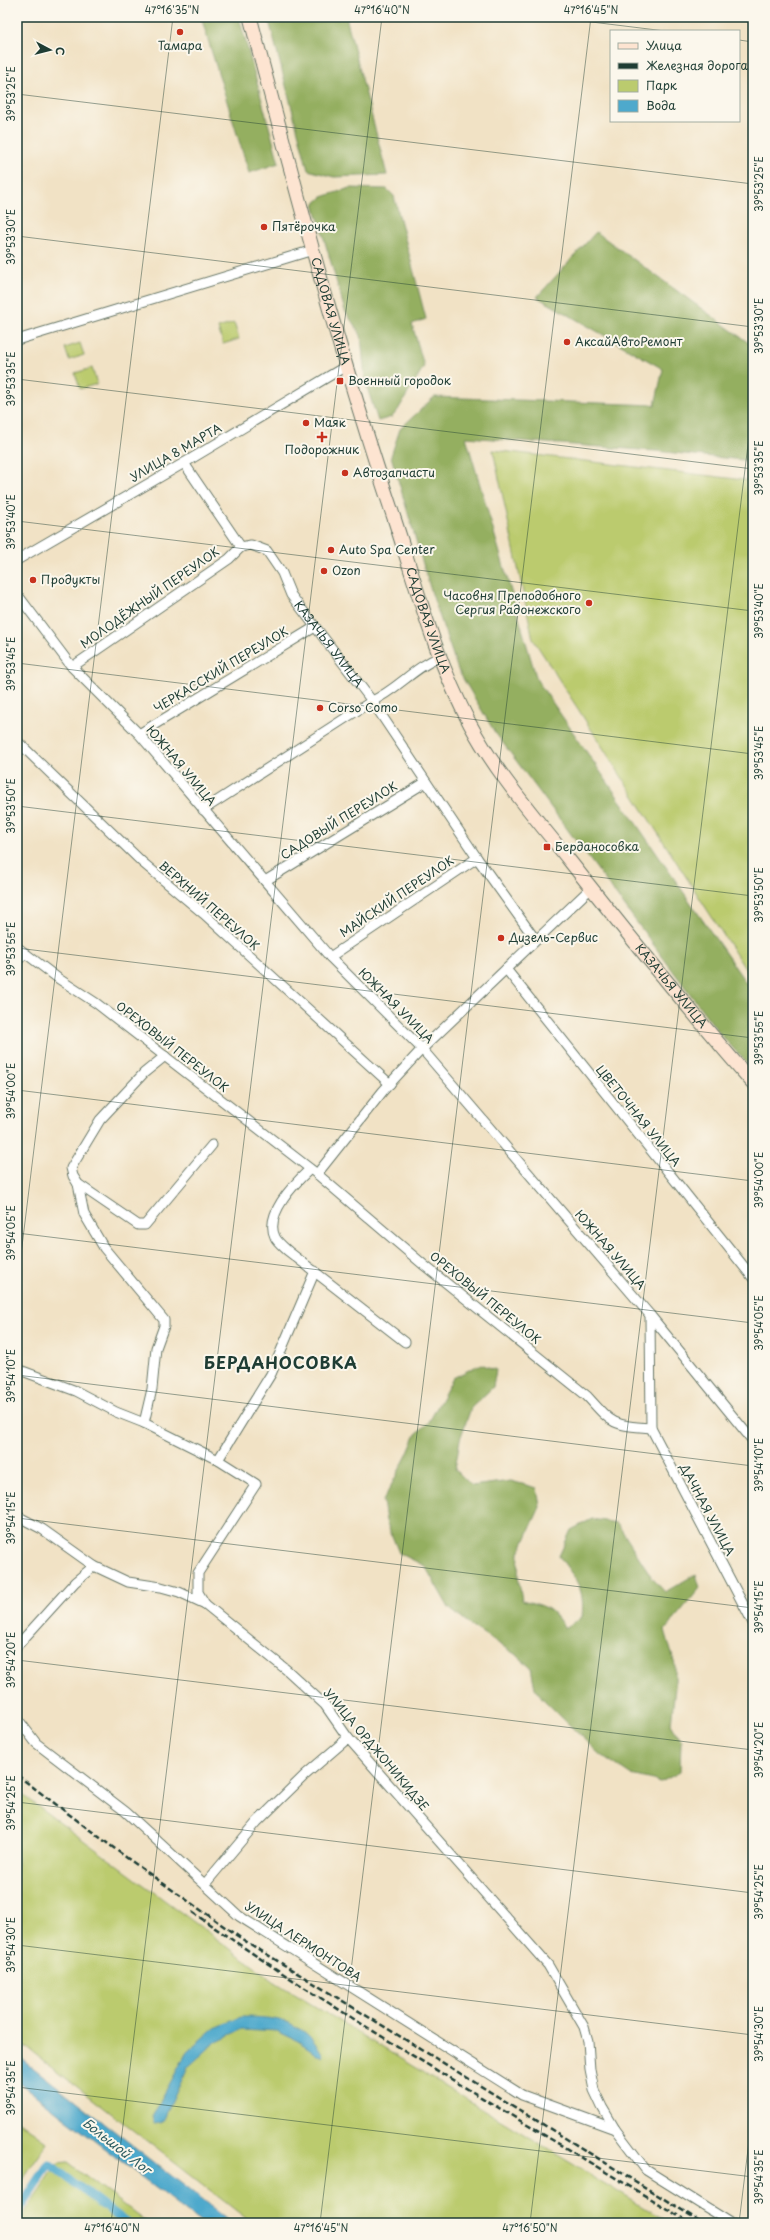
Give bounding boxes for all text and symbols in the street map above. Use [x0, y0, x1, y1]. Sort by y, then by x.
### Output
text: 47°16'35"N [145, 2, 200, 17]
text: 47°16'40"N [354, 2, 410, 17]
text: 47°16'45"N [564, 2, 618, 17]
marker: Тамара [175, 27, 185, 37]
north arrow [30, 30, 70, 70]
legend [610, 30, 740, 122]
place label: Тамара [158, 36, 203, 54]
text: Улица [646, 36, 682, 54]
text: С [51, 46, 69, 56]
text: Железная дорога [646, 56, 749, 74]
text: 39°53'25"E [3, 66, 18, 122]
text: Парк [646, 76, 678, 94]
text: Вода [646, 96, 676, 114]
text: 39°53'25"E [751, 156, 766, 212]
text: 39°53'30"E [3, 209, 18, 265]
place label: Пятёрочка [272, 217, 336, 235]
marker: Пятёрочка [259, 222, 269, 232]
street label: САДОВАЯ УЛИЦА [307, 255, 355, 367]
text: 39°53'30"E [751, 298, 766, 354]
place label: АксайАвтоРемонт [575, 332, 683, 350]
marker: АксайАвтоРемонт [562, 337, 572, 347]
text: 39°53'35"E [3, 352, 18, 406]
place label: Военный городок [348, 371, 452, 389]
marker: Военный городок [335, 376, 345, 386]
place label: Маяк [314, 413, 346, 431]
marker: Маяк [301, 418, 311, 428]
street label: УЛИЦА 8 МАРТА [126, 419, 225, 486]
marker: Подорожник [317, 432, 327, 442]
place label: Подорожник [285, 440, 360, 458]
text: 39°53'35"E [751, 441, 766, 495]
place label: Автозапчасти [353, 463, 435, 481]
marker: Автозапчасти [340, 468, 350, 478]
text: 39°53'40"E [3, 494, 18, 550]
place label: Auto Spa Center [339, 540, 435, 558]
street label: МОЛОДЁЖНЫЙ ПЕРЕУЛОК [76, 542, 223, 652]
marker: Auto Spa Center [326, 545, 336, 555]
place label: Ozon [332, 561, 361, 579]
street label: САДОВАЯ УЛИЦА [402, 565, 455, 676]
marker: Ozon [319, 566, 329, 576]
place label: Продукты [41, 570, 100, 588]
marker: Продукты [28, 575, 38, 585]
text: 39°53'40"E [751, 583, 766, 639]
place label: Часовня Преподобного Сергия Радонежского [443, 586, 581, 618]
street label: КАЗАЧЬЯ УЛИЦА [290, 596, 368, 691]
marker: Часовня Преподобного Сергия Радонежского [584, 598, 594, 608]
street label: ЧЕРКАССКИЙ ПЕРЕУЛОК [150, 622, 292, 717]
text: 39°53'45"E [3, 637, 18, 691]
place label: Corso Como [328, 698, 398, 716]
marker: Corso Como [315, 703, 325, 713]
street label: ЮЖНАЯ УЛИЦА [143, 721, 221, 809]
text: 39°53'45"E [751, 726, 766, 780]
street label: САДОВЫЙ ПЕРЕУЛОК [276, 777, 401, 864]
text: 39°53'50"E [3, 778, 18, 834]
place label: Берданосовка [555, 837, 639, 855]
marker: Берданосовка [542, 842, 552, 852]
street label: МАЙСКИЙ ПЕРЕУЛОК [336, 851, 457, 941]
street label: ВЕРХНИЙ ПЕРЕУЛОК [155, 856, 264, 954]
text: 39°53'50"E [751, 867, 766, 923]
text: 39°53'55"E [3, 922, 18, 976]
place label: Дизель-Сервис [508, 928, 598, 946]
marker: Дизель-Сервис [496, 933, 506, 943]
street label: КАЗАЧЬЯ УЛИЦА [631, 940, 712, 1032]
street label: ЮЖНАЯ УЛИЦА [355, 964, 438, 1047]
street label: ОРЕХОВЫЙ ПЕРЕУЛОК [112, 996, 233, 1096]
text: 39°53'55"E [751, 1011, 766, 1065]
street label: ЦВЕТОЧНАЯ УЛИЦА [592, 1061, 685, 1170]
text: 39°54'00"E [3, 1063, 18, 1119]
text: 39°54'00"E [751, 1152, 766, 1208]
text: 39°54'05"E [3, 1205, 18, 1261]
street label: ЮЖНАЯ УЛИЦА [571, 1206, 650, 1293]
street label: ОРЕХОВЫЙ ПЕРЕУЛОК [426, 1247, 545, 1348]
text: 39°54'05"E [751, 1295, 766, 1351]
text: 39°54'10"E [3, 1349, 18, 1403]
district label: БЕРДАНОСОВКА [204, 1350, 358, 1374]
text: 39°54'10"E [751, 1438, 766, 1492]
street label: ДАЧНАЯ УЛИЦА [676, 1459, 740, 1559]
text: 39°54'15"E [3, 1491, 18, 1545]
text: 39°54'15"E [751, 1580, 766, 1634]
text: 39°54'20"E [3, 1632, 18, 1688]
street label: УЛИЦА ОРДЖОНИКИДЗЕ [320, 1684, 434, 1815]
text: 39°54'20"E [751, 1722, 766, 1778]
text: 39°54'25"E [3, 1775, 18, 1831]
text: 39°54'25"E [751, 1864, 766, 1920]
street label: УЛИЦА ЛЕРМОНТОВА [242, 1897, 365, 1986]
text: 39°54'30"E [3, 1917, 18, 1973]
text: 39°54'30"E [751, 2006, 766, 2062]
text: 39°54'35"E [3, 2060, 18, 2116]
water label: Большой Лог [79, 2113, 157, 2180]
text: 39°54'35"E [751, 2149, 766, 2205]
text: 47°16'40"N [84, 2220, 140, 2235]
text: 47°16'45"N [294, 2220, 348, 2235]
text: 47°16'50"N [502, 2220, 558, 2235]

